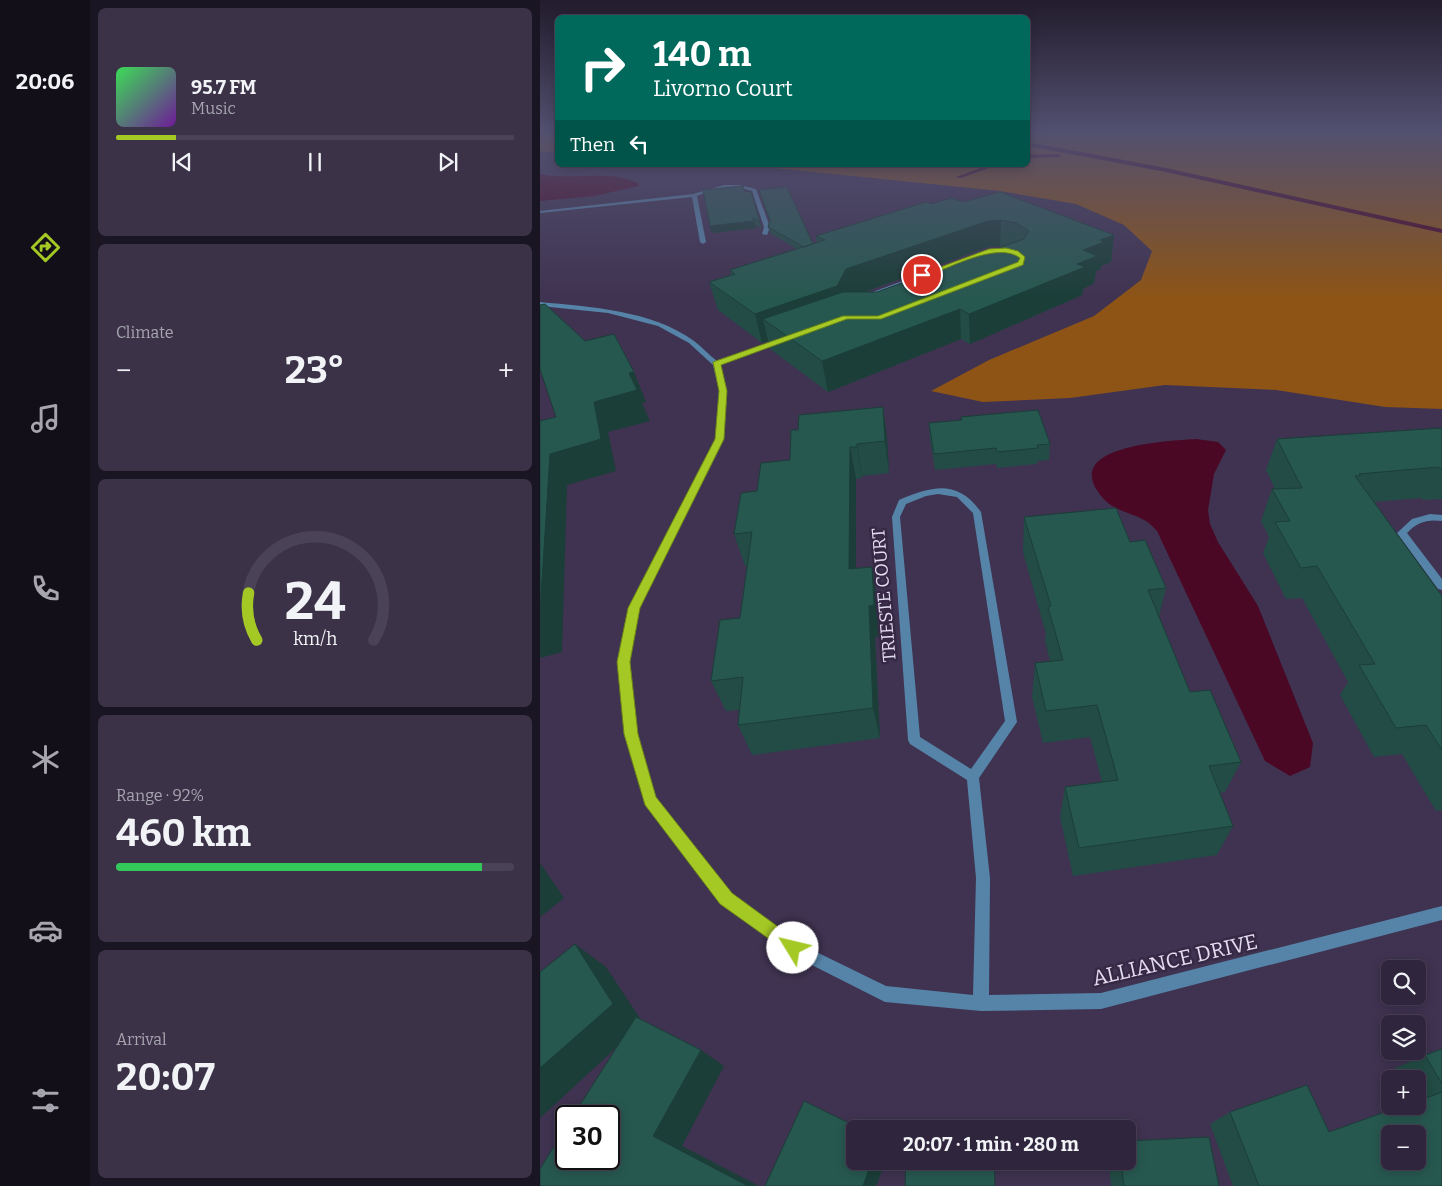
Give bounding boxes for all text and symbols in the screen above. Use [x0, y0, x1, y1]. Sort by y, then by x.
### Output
text: 140 m [653, 33, 751, 75]
icon: right [570, 35, 635, 100]
text: 20:06 [16, 68, 74, 95]
text: Livorno Court [653, 75, 793, 102]
text: 95.7 FM [191, 76, 256, 99]
text: Music [191, 99, 236, 118]
icon: left [625, 130, 653, 158]
text: Then [570, 133, 615, 156]
icon: previous [168, 148, 196, 176]
icon: pause [301, 148, 329, 176]
icon: next [434, 148, 462, 176]
icon: directions [28, 230, 63, 265]
pin [901, 254, 943, 296]
icon: arrive [908, 261, 936, 289]
text: Climate [116, 323, 174, 342]
text: 23° [285, 347, 345, 393]
text: − [116, 354, 131, 387]
text: + [498, 354, 514, 387]
icon: music [28, 401, 63, 436]
street label: TRIESTE COURT [867, 527, 901, 663]
text: 24 [285, 570, 346, 633]
icon: phone [28, 571, 63, 606]
text: km/h [293, 628, 337, 650]
icon: climate [28, 742, 63, 777]
text: Range · 92% [116, 786, 204, 805]
text: 460 km [116, 810, 251, 856]
icon: car [28, 913, 63, 948]
position arrow [766, 921, 818, 973]
street label: ALLIANCE DRIVE [1090, 928, 1260, 992]
map controls [1381, 960, 1426, 1170]
button: search [1381, 960, 1426, 1005]
button: layers [1381, 1015, 1426, 1060]
text: Arrival [116, 1030, 167, 1049]
text: 20:07 [116, 1054, 215, 1100]
button: + [1381, 1070, 1426, 1115]
icon: filters [28, 1083, 63, 1118]
speed limit sign: 30 [555, 1105, 620, 1170]
button: − [1381, 1125, 1426, 1170]
text: 20:07 · 1 min · 280 m [903, 1133, 1079, 1156]

